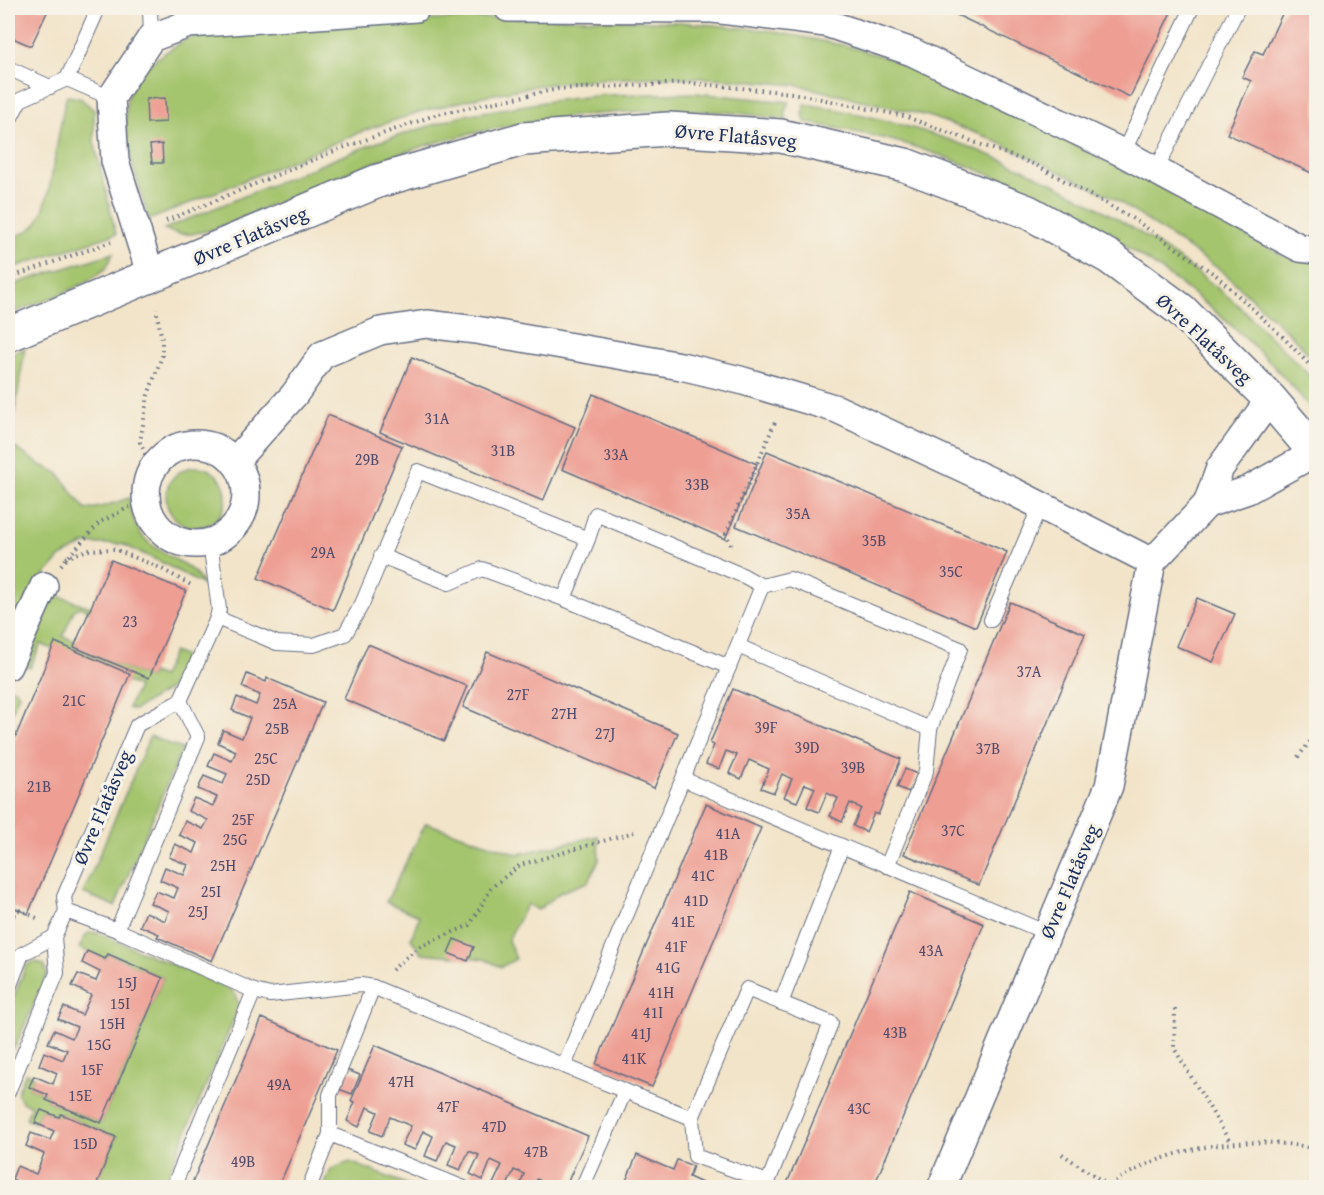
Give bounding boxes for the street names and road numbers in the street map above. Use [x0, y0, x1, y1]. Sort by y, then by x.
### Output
street label: Øvre Flatåsveg [674, 115, 798, 155]
street label: Øvre Flatåsveg [188, 198, 312, 272]
street label: Øvre Flatåsveg [1151, 286, 1260, 390]
street label: Øvre Flatåsveg [65, 745, 139, 869]
street label: Øvre Flatåsveg [1032, 819, 1106, 943]

